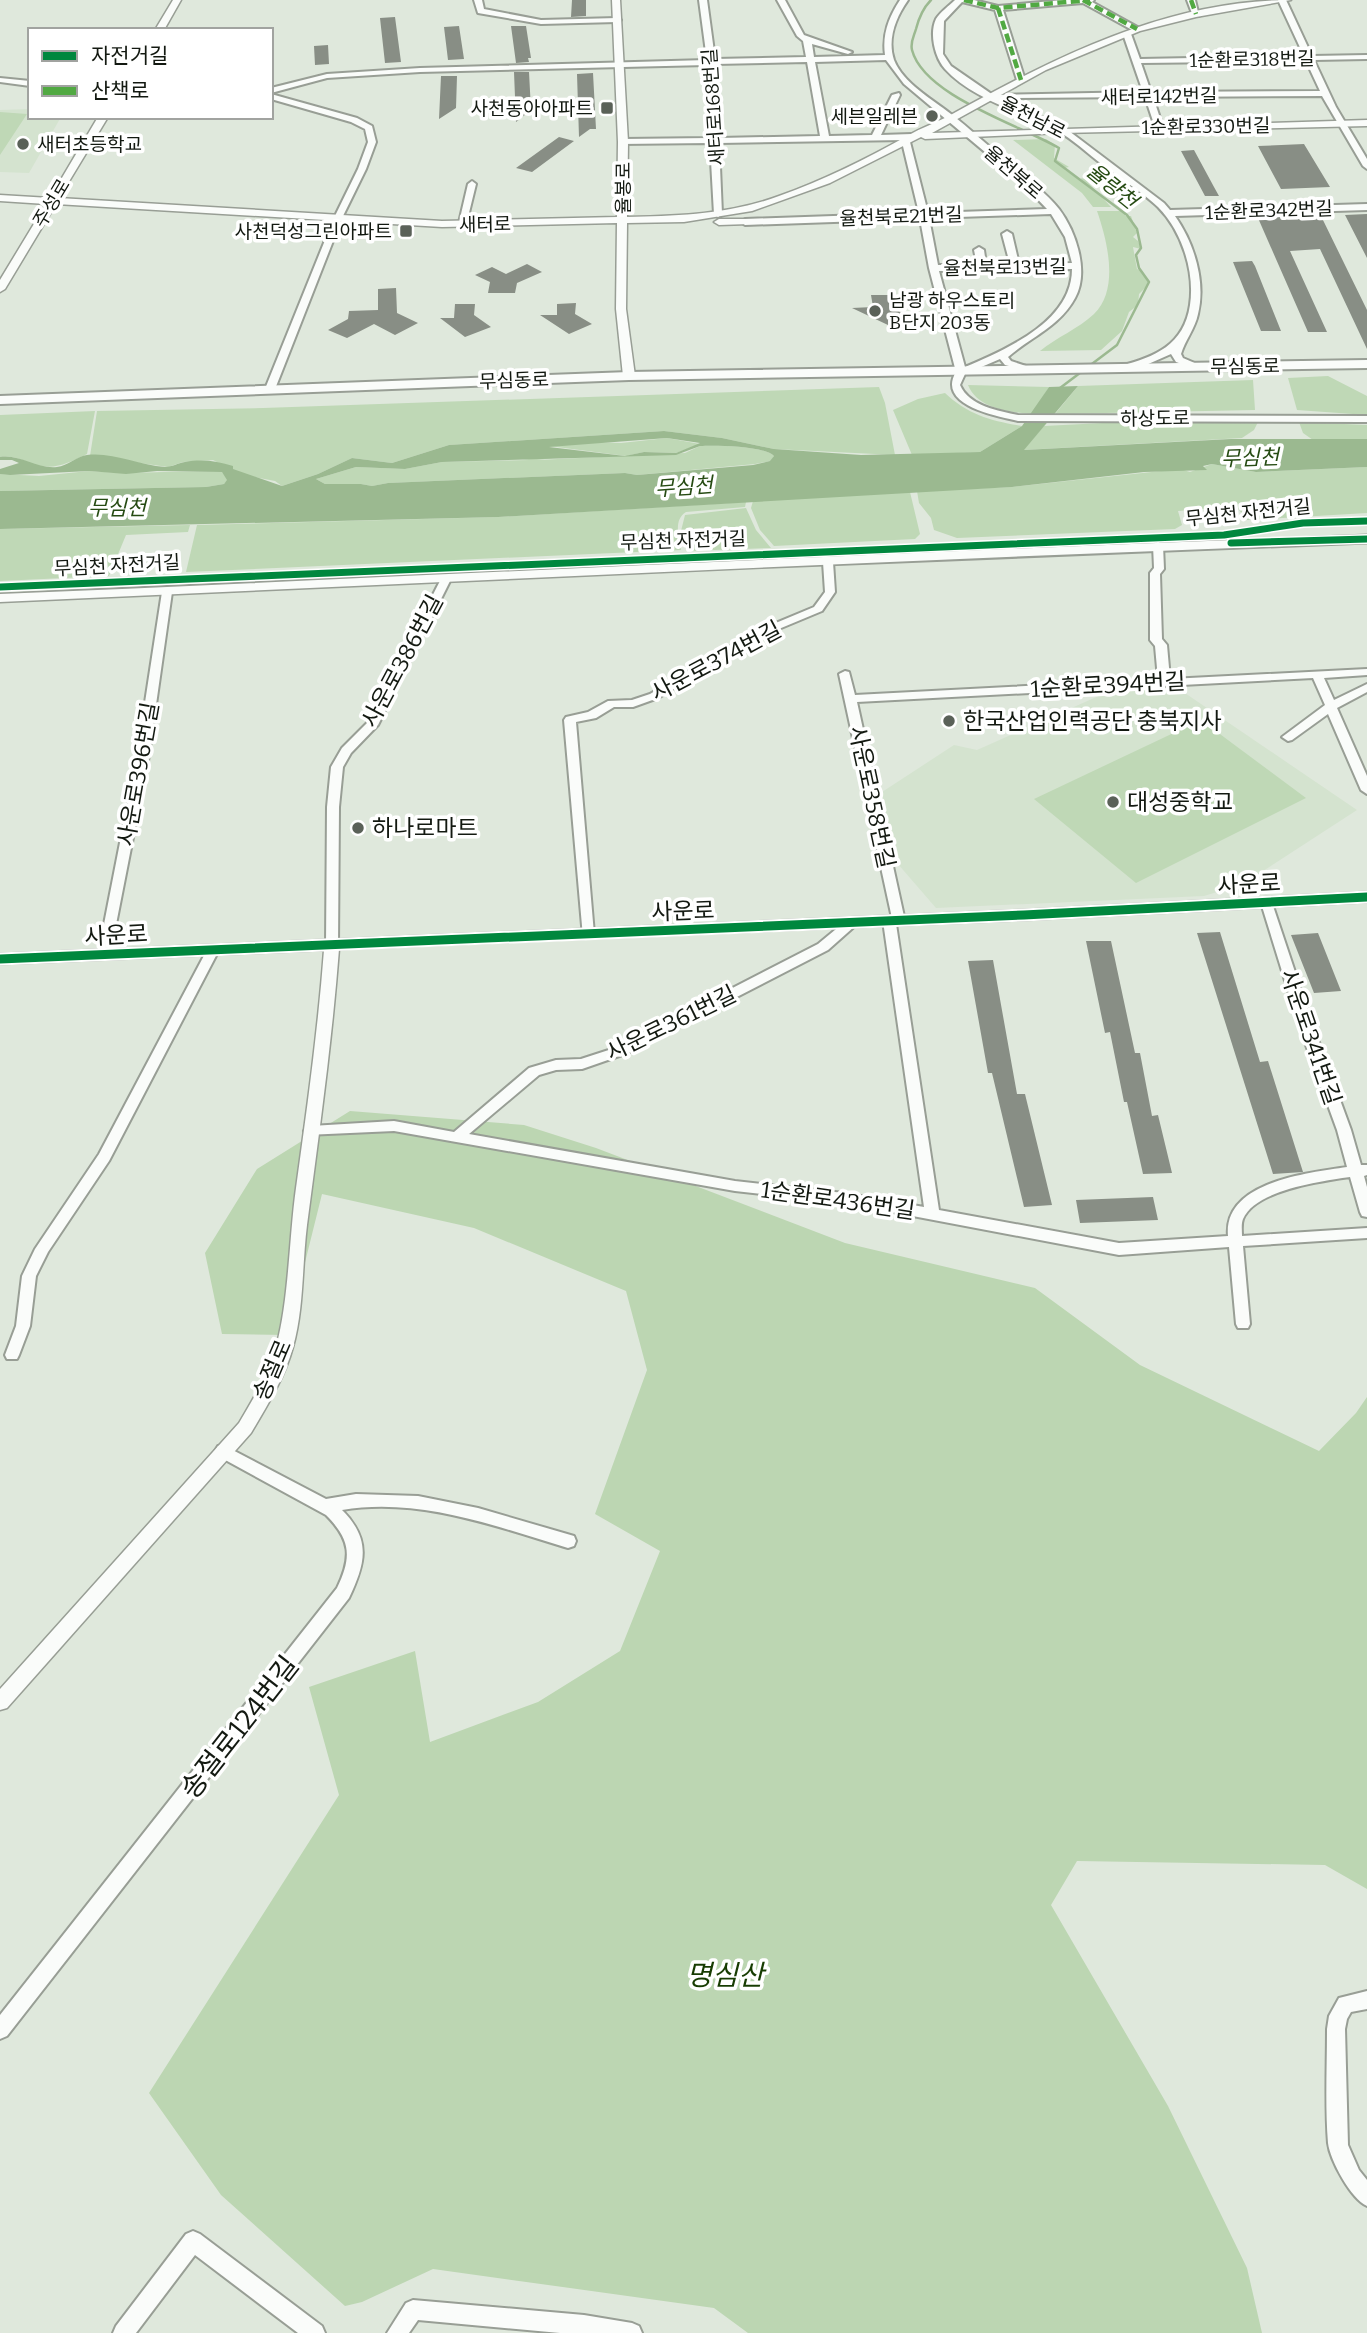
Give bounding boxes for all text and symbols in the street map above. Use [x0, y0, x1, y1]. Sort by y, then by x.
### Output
legend [28, 28, 273, 119]
text: 자전거길 [91, 43, 168, 69]
street label: 새터로168번길 [698, 47, 729, 166]
street label: 1순환로318번길 [1189, 47, 1315, 72]
text: 산책로 [91, 78, 149, 104]
street label: 새터로142번길 [1101, 84, 1217, 109]
street label: 율천남로 [996, 91, 1069, 144]
place label: 사천동아아파트 [471, 97, 593, 120]
marker: 사천동아아파트 [599, 100, 615, 116]
place label: 세븐일레븐 [831, 105, 918, 128]
marker: 세븐일레븐 [924, 108, 940, 124]
street label: 1순환로330번길 [1142, 114, 1271, 139]
place label: 새터초등학교 [37, 133, 142, 156]
marker: 새터초등학교 [15, 136, 31, 152]
street label: 율천북로 [980, 141, 1048, 204]
water label: 율량천 [1081, 158, 1145, 216]
street label: 율봉로 [612, 162, 635, 214]
street label: 주성로 [28, 175, 75, 232]
street label: 1순환로342번길 [1205, 197, 1333, 224]
street label: 율천북로21번길 [839, 203, 963, 230]
street label: 새터로 [459, 213, 511, 236]
place label: 사천덕성그린아파트 [235, 220, 392, 243]
marker: 사천덕성그린아파트 [398, 223, 414, 239]
street label: 율천북로13번길 [943, 255, 1067, 280]
place label: 남광 하우스토리 B단지 203동 [889, 289, 1015, 334]
marker: 남광 하우스토리 B단지 203동 [867, 303, 883, 319]
street label: 무심동로 [1210, 354, 1280, 379]
street label: 무심동로 [479, 368, 549, 393]
street label: 하상도로 [1120, 406, 1190, 431]
water label: 무심천 [1221, 444, 1282, 472]
water label: 무심천 [654, 472, 716, 502]
street label: 무심천 자전거길 [1184, 494, 1312, 531]
water label: 무심천 [88, 495, 149, 521]
street label: 무심천 자전거길 [620, 527, 746, 554]
street label: 무심천 자전거길 [53, 551, 181, 580]
street label: 사운로386번길 [355, 590, 449, 732]
street label: 사운로374번길 [646, 615, 786, 707]
street label: 1순환로394번길 [1030, 667, 1186, 703]
street label: 사운로396번길 [112, 700, 164, 848]
place label: 한국산업인력공단 충북지사 [963, 707, 1222, 735]
marker: 한국산업인력공단 충북지사 [941, 713, 957, 729]
street label: 사운로358번길 [843, 723, 901, 871]
place label: 대성중학교 [1127, 788, 1233, 816]
marker: 대성중학교 [1105, 794, 1121, 810]
place label: 하나로마트 [372, 814, 478, 842]
marker: 하나로마트 [350, 820, 366, 836]
street label: 사운로 [1217, 868, 1281, 900]
street label: 사운로 [651, 896, 715, 926]
street label: 사운로 [84, 919, 148, 951]
street label: 사운로341번길 [1275, 965, 1347, 1109]
street label: 사운로361번길 [601, 979, 741, 1067]
street label: 1순환로436번길 [759, 1175, 917, 1225]
street label: 송절로 [247, 1335, 297, 1405]
street label: 송절로124번길 [174, 1649, 305, 1805]
park label: 명심산 [686, 1959, 767, 1992]

